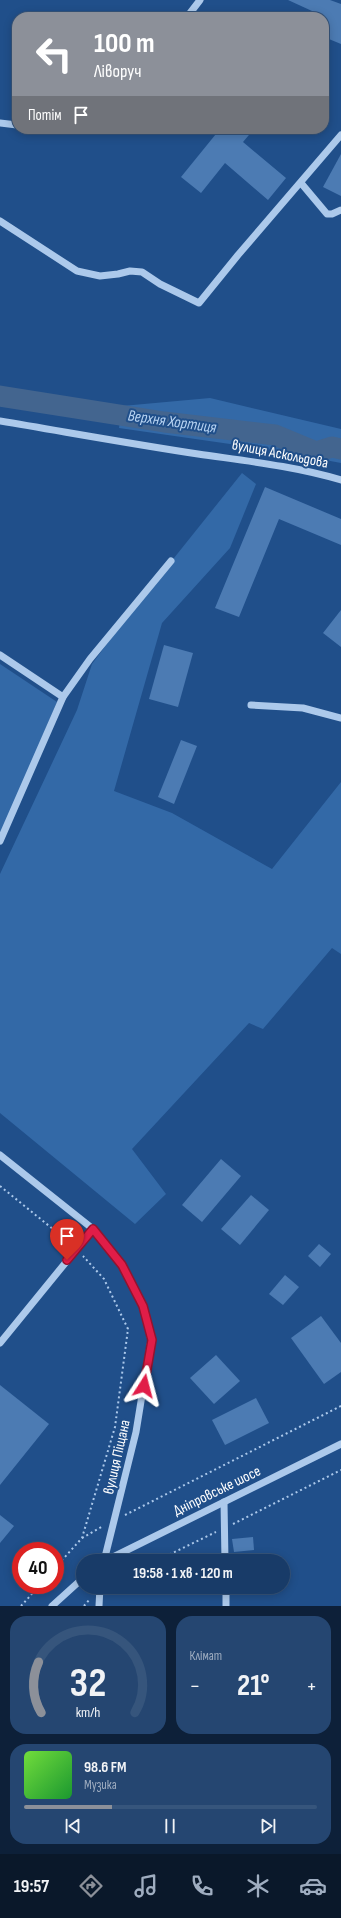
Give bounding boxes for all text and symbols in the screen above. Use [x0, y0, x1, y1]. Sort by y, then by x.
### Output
text: 100 m [94, 27, 155, 60]
icon: left [28, 28, 80, 80]
text: Ліворуч [94, 61, 141, 82]
icon: arrive [70, 104, 92, 126]
text: Потім [28, 106, 62, 125]
water label: Верхня Хортиця [126, 406, 218, 438]
street label: вулиця Аскольдова [230, 435, 330, 473]
pin [50, 1219, 84, 1260]
icon: arrive [56, 1225, 78, 1247]
position arrow [123, 1365, 165, 1407]
street label: вулиця Піщана [99, 1418, 135, 1496]
street label: Дніпровське шосе [170, 1462, 264, 1520]
speed limit sign: 40 [12, 1542, 64, 1594]
text: 19:58 · 1 хв · 120 m [133, 1564, 233, 1583]
text: Клімат [190, 1648, 222, 1664]
text: 32 [69, 1659, 106, 1708]
text: 21° [237, 1668, 270, 1704]
text: − [190, 1673, 200, 1700]
text: + [306, 1673, 317, 1700]
text: km/h [75, 1704, 100, 1721]
text: 98.6 FM [84, 1758, 126, 1777]
text: Музика [84, 1777, 117, 1793]
icon: previous [62, 1815, 84, 1837]
icon: pause [159, 1815, 181, 1837]
icon: next [257, 1815, 279, 1837]
icon: directions [77, 1872, 105, 1900]
icon: music [132, 1872, 160, 1900]
icon: phone [188, 1872, 216, 1900]
icon: climate [244, 1872, 272, 1900]
icon: car [299, 1872, 327, 1900]
text: 19:57 [14, 1876, 49, 1897]

